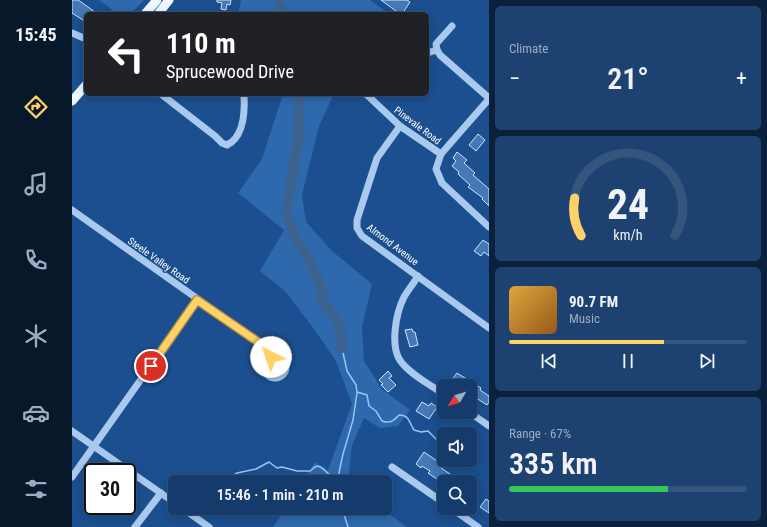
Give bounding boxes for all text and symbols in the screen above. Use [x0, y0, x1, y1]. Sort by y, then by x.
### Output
text: 15:45 [15, 24, 57, 45]
text: 110 m [166, 27, 236, 60]
icon: left [100, 28, 152, 80]
text: Climate [509, 41, 548, 56]
text: Sprucewood Drive [166, 61, 294, 82]
text: 21° [607, 61, 649, 96]
text: − [509, 66, 520, 91]
text: + [736, 66, 747, 91]
icon: directions [22, 93, 50, 121]
street label: Pinevale Road [392, 104, 443, 147]
icon: music [22, 170, 50, 198]
text: 24 [607, 180, 649, 229]
street label: Almond Avenue [365, 222, 421, 267]
text: km/h [613, 227, 643, 243]
street label: Steele Valley Road [126, 235, 192, 286]
icon: phone [22, 246, 50, 274]
text: 90.7 FM [569, 293, 618, 311]
text: Music [569, 311, 600, 326]
icon: climate [22, 322, 50, 350]
position arrow [250, 336, 292, 378]
pin [134, 349, 168, 383]
icon: previous [538, 350, 560, 372]
icon: pause [617, 350, 639, 372]
icon: next [696, 350, 718, 372]
icon: arrive [140, 355, 162, 377]
north arrow [437, 379, 477, 419]
map controls [437, 379, 477, 515]
icon: car [22, 399, 50, 427]
text: Range · 67% [509, 426, 571, 441]
button: sound [437, 427, 477, 467]
text: 335 km [509, 446, 598, 481]
speed limit sign: 30 [84, 463, 136, 515]
icon: filters [22, 475, 50, 503]
button: search [437, 475, 477, 515]
text: 15:46 · 1 min · 210 m [217, 486, 343, 504]

